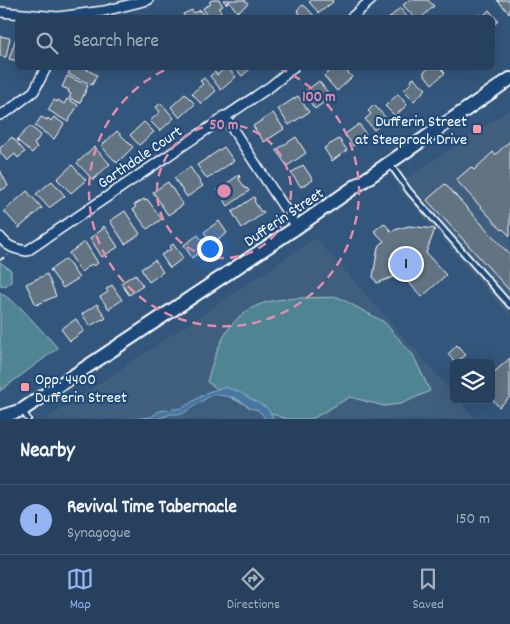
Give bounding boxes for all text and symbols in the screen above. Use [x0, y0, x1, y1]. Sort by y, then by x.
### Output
search box [15, 15, 495, 70]
icon: search [33, 29, 61, 57]
text: Search here [73, 29, 159, 56]
text: 100 m [302, 87, 336, 109]
place label: Dufferin Street at Steeprock Drive [355, 111, 467, 152]
text: 50 m [210, 115, 238, 137]
street label: Garthdale Court [93, 121, 188, 195]
marker: Dufferin Street at Steeprock Drive [471, 123, 483, 135]
centre of rings [215, 182, 233, 200]
street label: Dufferin Street [240, 183, 329, 253]
your location [197, 236, 223, 262]
pin: 1 [390, 245, 422, 283]
map controls [450, 359, 495, 404]
button: layers [450, 359, 495, 404]
place label: Opp. 4400 Dufferin Street [35, 369, 127, 410]
marker: Opp. 4400 Dufferin Street [19, 381, 31, 393]
text: Nearby [20, 437, 75, 467]
text: Revival Time Tabernacle [67, 495, 237, 522]
text: 1 [34, 508, 38, 531]
text: 150 m [456, 508, 490, 531]
text: Synagogue [67, 522, 131, 545]
tab: Map [66, 565, 94, 615]
tab: Directions [227, 565, 280, 615]
tab: Saved [412, 565, 444, 615]

